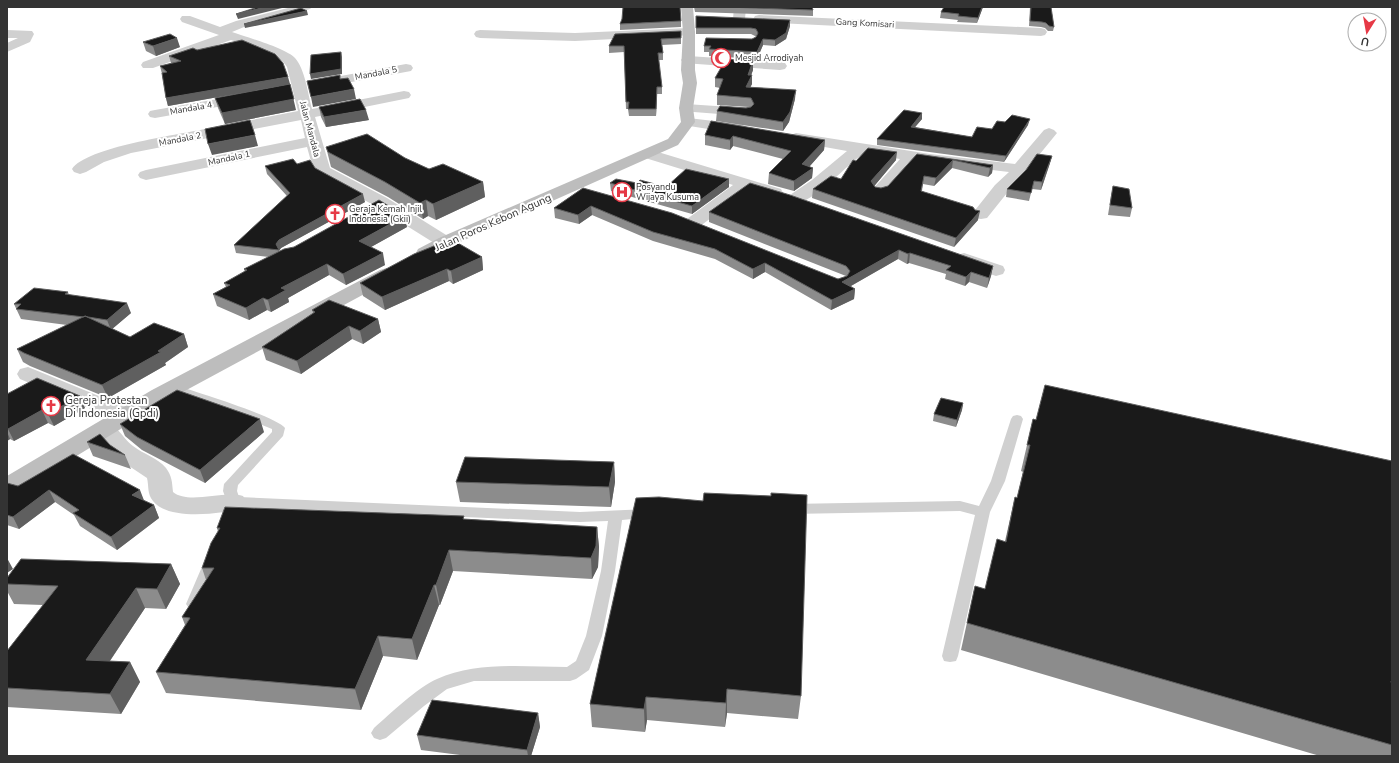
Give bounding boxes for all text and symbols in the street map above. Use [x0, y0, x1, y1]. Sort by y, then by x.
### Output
north arrow [1347, 12, 1387, 52]
street label: Gang Komisari [835, 15, 895, 31]
text: U [1360, 33, 1371, 49]
mosque icon: Mesjid Arrodiyah [710, 47, 732, 69]
place label: Mesjid Arrodiyah [735, 52, 803, 64]
street label: Mandala 5 [354, 63, 398, 83]
street label: Mandala 4 [169, 98, 214, 118]
street label: Jalan Mandala [296, 99, 323, 159]
street label: Mandala 2 [158, 129, 202, 149]
street label: Mandala 1 [207, 148, 251, 168]
hospital icon: Posyandu Wijaya Kusuma [611, 181, 633, 203]
place label: Posyandu Wijaya Kusuma [636, 181, 699, 203]
street label: Jalan Poros Kebon Agung [432, 190, 554, 255]
church icon: Geraja Kemah Injil Indonesia (Gkii) [324, 203, 346, 225]
place label: Geraja Kemah Injil Indonesia (Gkii) [349, 203, 422, 225]
place label: Gereja Protestan Di Indonesia (Gpdi) [65, 393, 159, 421]
church icon: Gereja Protestan Di Indonesia (Gpdi) [40, 395, 62, 417]

